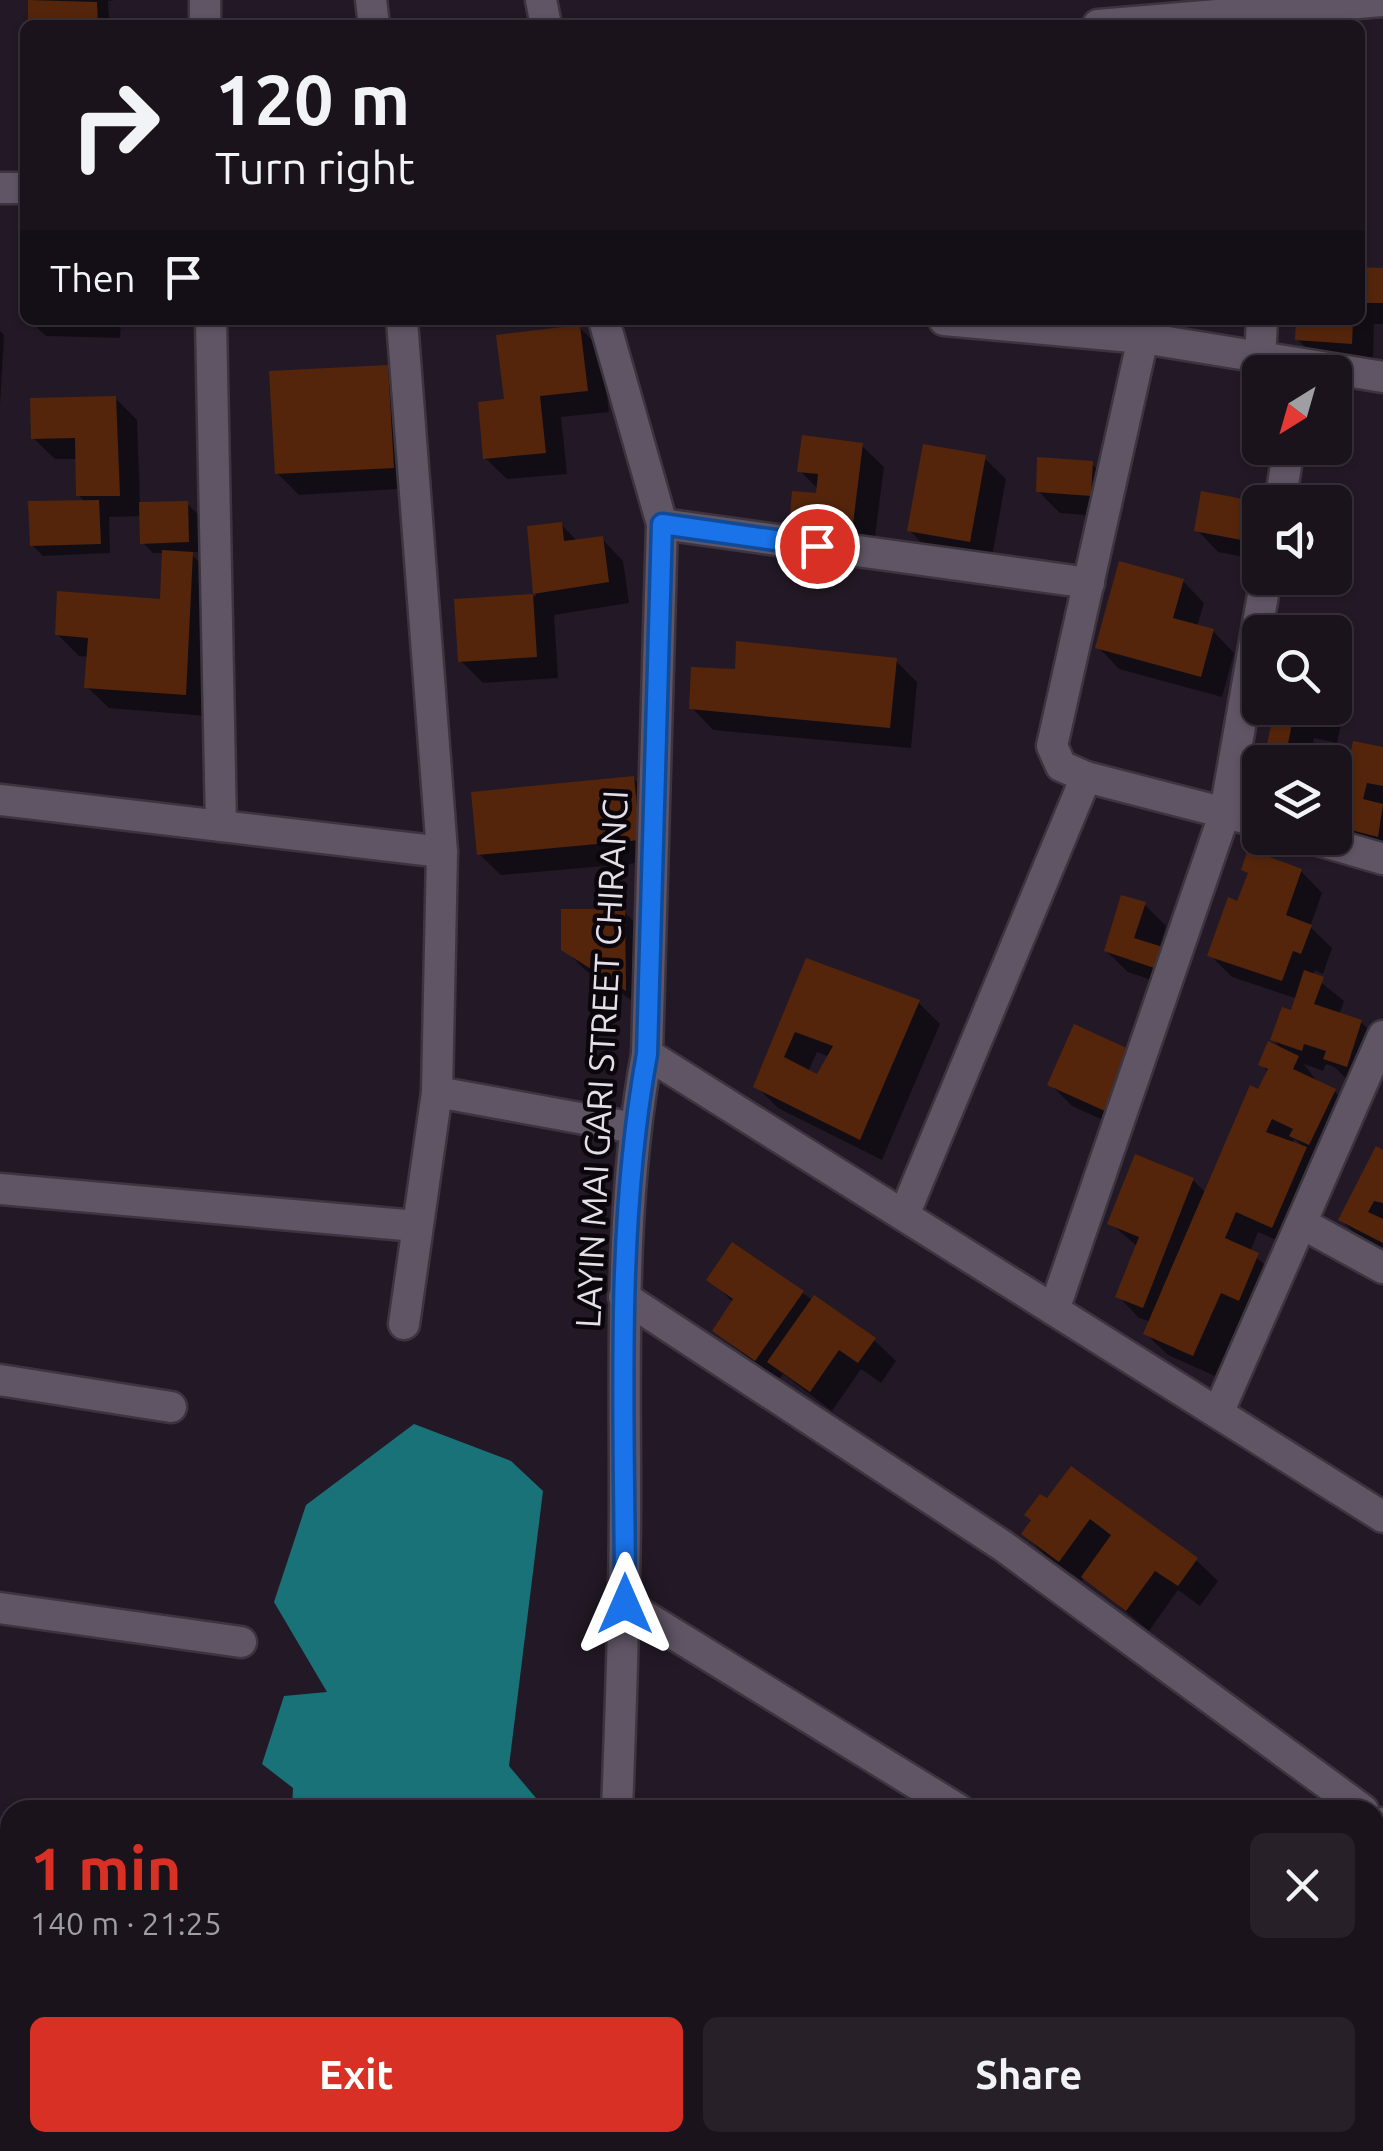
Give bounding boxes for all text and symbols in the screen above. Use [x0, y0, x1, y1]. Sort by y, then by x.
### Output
icon: right [50, 60, 180, 190]
text: 120 m [215, 60, 410, 138]
text: Turn right [215, 142, 415, 193]
icon: arrive [156, 250, 211, 305]
text: Then [50, 257, 136, 299]
north arrow [1242, 355, 1352, 465]
map controls [1242, 355, 1352, 855]
button: sound [1242, 485, 1352, 595]
pin [775, 504, 860, 589]
icon: arrive [790, 519, 845, 574]
button: search [1242, 615, 1352, 725]
button: layers [1242, 745, 1352, 855]
street label: LAYIN MAI GARI STREET CHIRANCI [567, 789, 635, 1329]
position arrow [573, 1552, 677, 1656]
button: close [1250, 1833, 1355, 1938]
text: 1 min [30, 1834, 182, 1901]
text: 140 m · 21:25 [30, 1905, 222, 1941]
button: Exit [30, 2017, 683, 2132]
button: Share [703, 2017, 1355, 2132]

